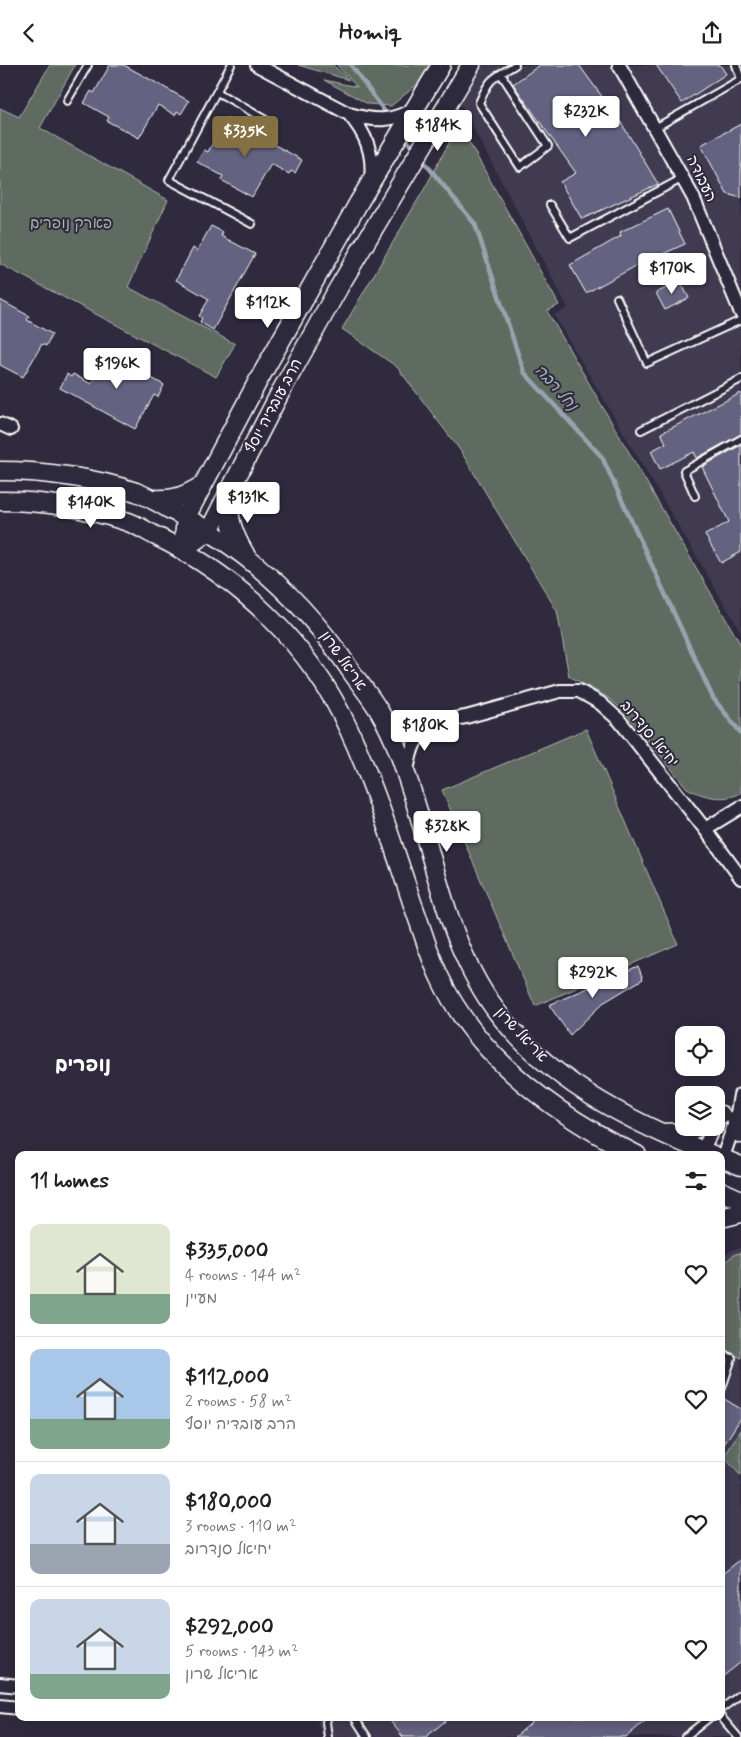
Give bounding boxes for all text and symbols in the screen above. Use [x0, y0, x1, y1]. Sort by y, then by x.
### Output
icon: back [15, 19, 43, 47]
text: Homiq [339, 19, 402, 47]
icon: share [698, 19, 726, 47]
pin: $232K [551, 95, 621, 138]
text: $232K [564, 101, 608, 122]
pin: $184K [403, 109, 473, 152]
text: $184K [415, 115, 461, 136]
pin: $335K [210, 116, 280, 158]
text: $335K [223, 121, 267, 142]
street label: העבודה [681, 152, 721, 206]
park label: פארק נופרים [30, 214, 112, 234]
pin: $170K [637, 253, 707, 295]
text: $170K [649, 258, 695, 279]
pin: $112K [233, 287, 303, 329]
text: $112K [246, 292, 290, 313]
pin: $196K [82, 347, 152, 390]
text: $196K [95, 353, 139, 374]
street label: הרב עובדיה יוסף [241, 355, 307, 457]
water label: נחל רבה [530, 361, 583, 416]
pin: $131K [213, 481, 283, 524]
pin: $140K [56, 487, 126, 529]
text: $131K [228, 487, 268, 508]
text: $140K [67, 492, 115, 513]
street label: אריאל שרון [315, 627, 371, 695]
street label: יחיאל סנדרוב [615, 697, 683, 771]
pin: $180K [390, 709, 460, 752]
text: $180K [402, 715, 448, 736]
pin: $328K [412, 811, 482, 853]
text: $328K [424, 816, 470, 837]
pin: $292K [558, 957, 628, 999]
text: $292K [569, 962, 617, 983]
street label: אריאל שרון [490, 1003, 552, 1067]
map controls [675, 1026, 725, 1136]
button: locate [675, 1026, 725, 1076]
district label: נופרים [55, 1052, 111, 1079]
button: layers [675, 1086, 725, 1136]
text: 11 homes [30, 1167, 109, 1195]
icon: filters [682, 1167, 710, 1195]
text: $335,000 [185, 1237, 268, 1265]
icon: home [70, 1244, 130, 1304]
icon: heart [682, 1260, 710, 1288]
text: 4 rooms · 144 m² [185, 1265, 301, 1286]
text: מעיין [185, 1288, 217, 1309]
text: $112,000 [185, 1363, 269, 1391]
icon: home [70, 1369, 130, 1429]
icon: heart [682, 1385, 710, 1413]
text: 2 rooms · 58 m² [185, 1391, 291, 1412]
text: הרב עובדיה יוסף [185, 1414, 296, 1435]
text: $180,000 [185, 1488, 272, 1516]
icon: home [70, 1494, 130, 1554]
icon: heart [682, 1510, 710, 1538]
text: 3 rooms · 110 m² [185, 1516, 296, 1537]
text: יחיאל סנדרוב [185, 1539, 271, 1560]
text: $292,000 [185, 1613, 274, 1641]
icon: home [70, 1619, 130, 1679]
icon: heart [682, 1635, 710, 1663]
text: 5 rooms · 143 m² [185, 1641, 298, 1662]
text: אריאל שרון [185, 1664, 258, 1685]

